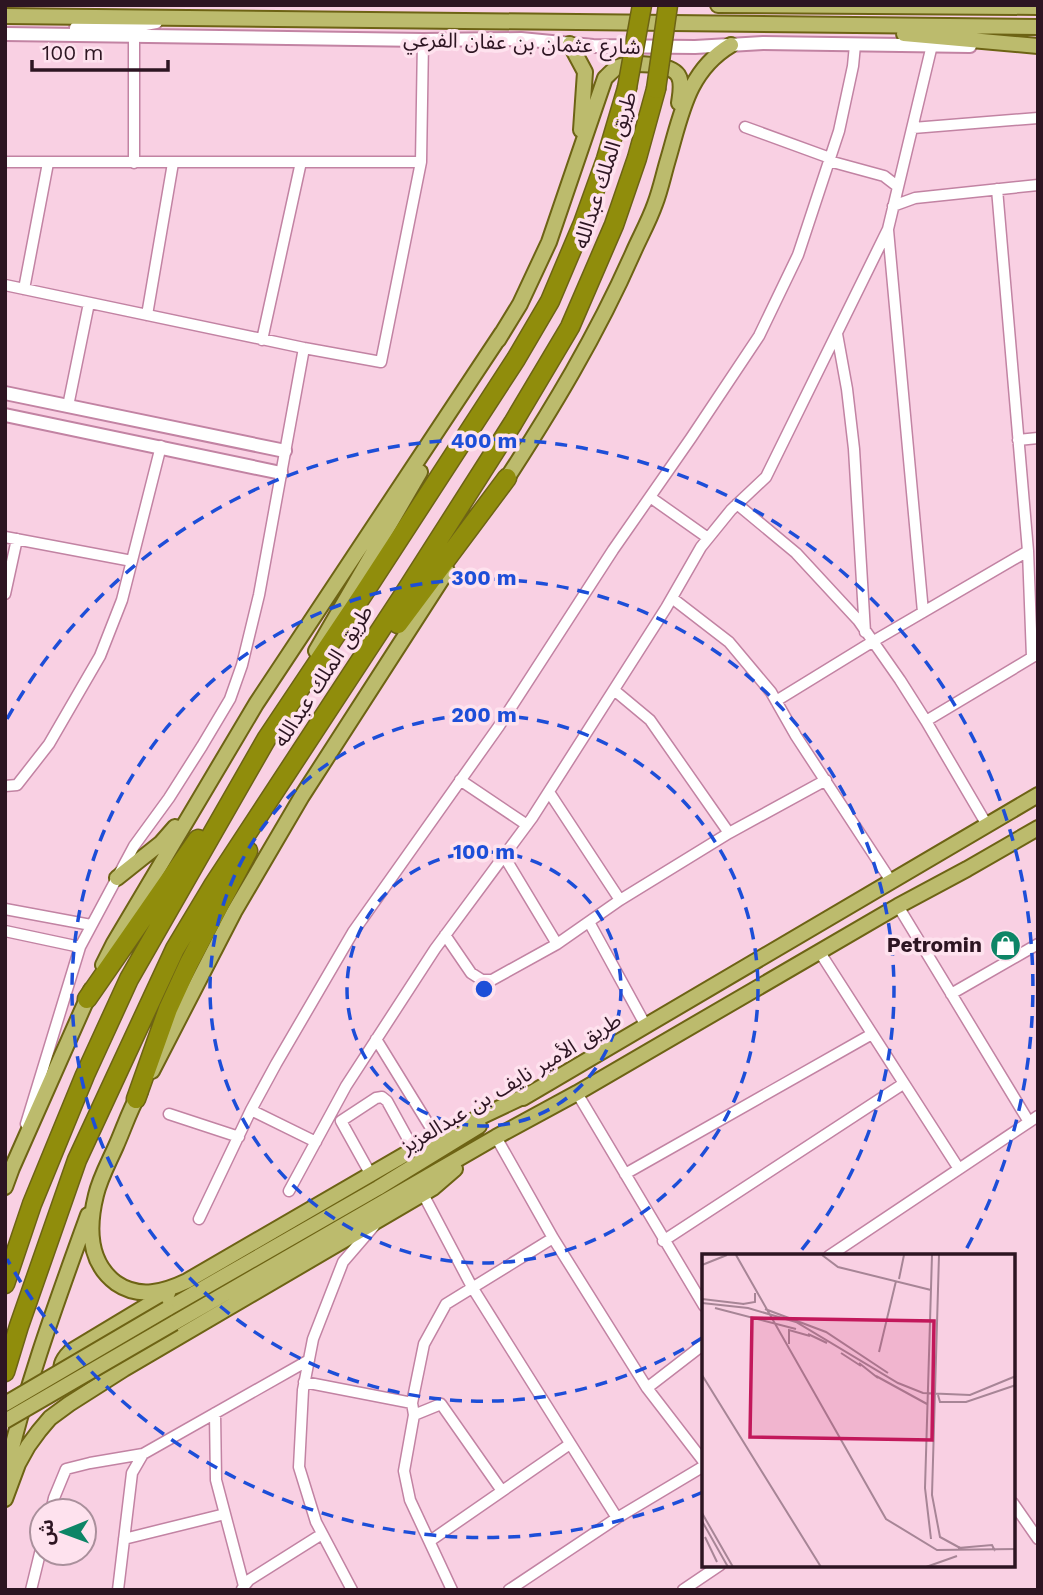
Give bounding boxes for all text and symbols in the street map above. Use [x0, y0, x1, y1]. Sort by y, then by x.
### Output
street label: شارع عثمان بن عفان الفرعي [403, 26, 641, 63]
scale bar [32, 28, 168, 72]
text: 100 m [42, 40, 104, 65]
street label: طريق الملك عبدالله [567, 88, 643, 252]
text: 400 m [451, 428, 517, 453]
text: 300 m [451, 565, 517, 590]
street label: طريق الملك عبدالله [268, 600, 378, 752]
text: 200 m [451, 702, 517, 727]
text: 100 m [453, 839, 515, 864]
shop icon: Petromin [988, 928, 1022, 962]
place label: Petromin [887, 932, 982, 957]
centre of rings [472, 977, 496, 1001]
street label: طريق الأمير نايف بن عبدالعزيز [395, 1007, 626, 1160]
inset map [702, 1254, 1015, 1567]
north arrow [28, 1497, 98, 1567]
text: ش [35, 1519, 58, 1546]

